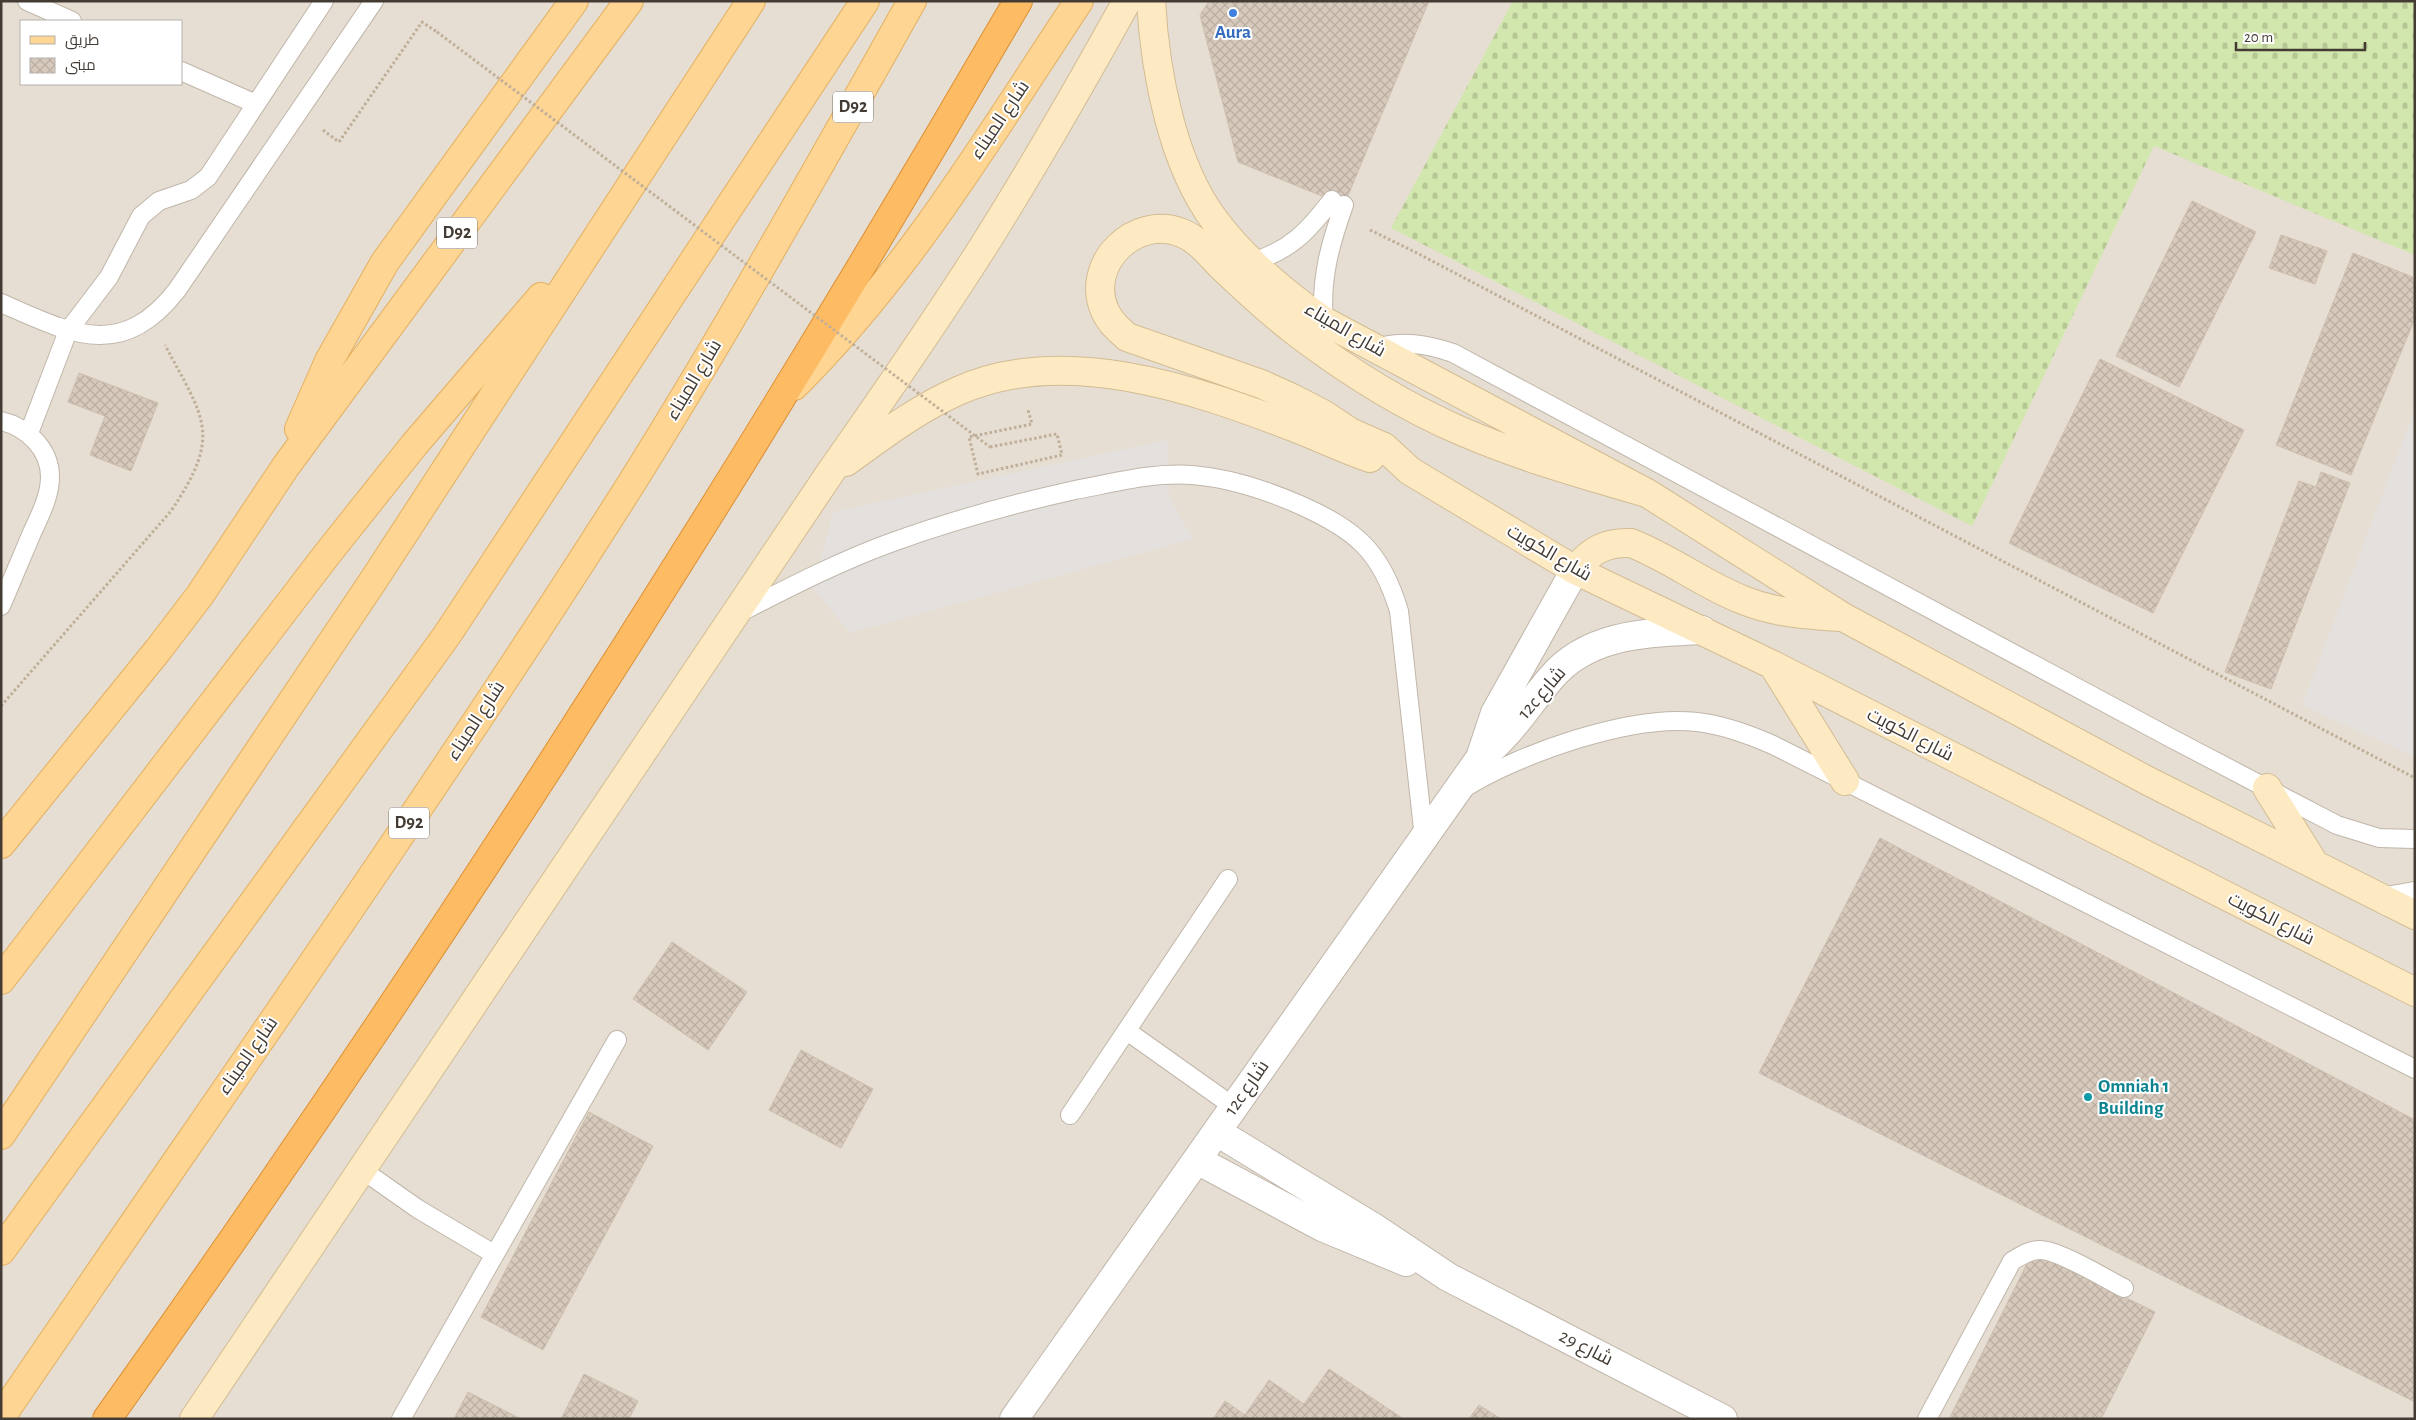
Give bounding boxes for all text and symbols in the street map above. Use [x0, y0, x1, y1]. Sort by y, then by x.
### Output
marker: Aura [1227, 7, 1239, 19]
legend [20, 20, 182, 85]
scale bar [2236, 20, 2365, 52]
place label: Aura [1215, 23, 1251, 42]
text: 20 m [2244, 30, 2273, 45]
text: طريق [65, 33, 99, 50]
text: مبنى [65, 58, 96, 75]
street label: شارع الميناء [966, 77, 1036, 164]
road number: D92 [833, 91, 873, 122]
road number: D92 [437, 218, 477, 248]
street label: شارع الميناء [1300, 298, 1389, 363]
street label: شارع الميناء [662, 336, 728, 425]
street label: شارع الكويت [1502, 520, 1595, 587]
street label: 12c شارع [1514, 663, 1572, 725]
street label: شارع الميناء [443, 677, 511, 766]
street label: شارع الكويت [1862, 704, 1957, 768]
road number: D92 [389, 808, 429, 838]
street label: شارع الكويت [2223, 888, 2318, 952]
street label: شارع الميناء [214, 1013, 284, 1100]
street label: 12c شارع [1220, 1056, 1275, 1121]
place label: Omniah 1 Building [2098, 1077, 2169, 1118]
marker: Omniah 1 Building [2082, 1091, 2094, 1103]
street label: شارع 29 [1555, 1326, 1616, 1372]

